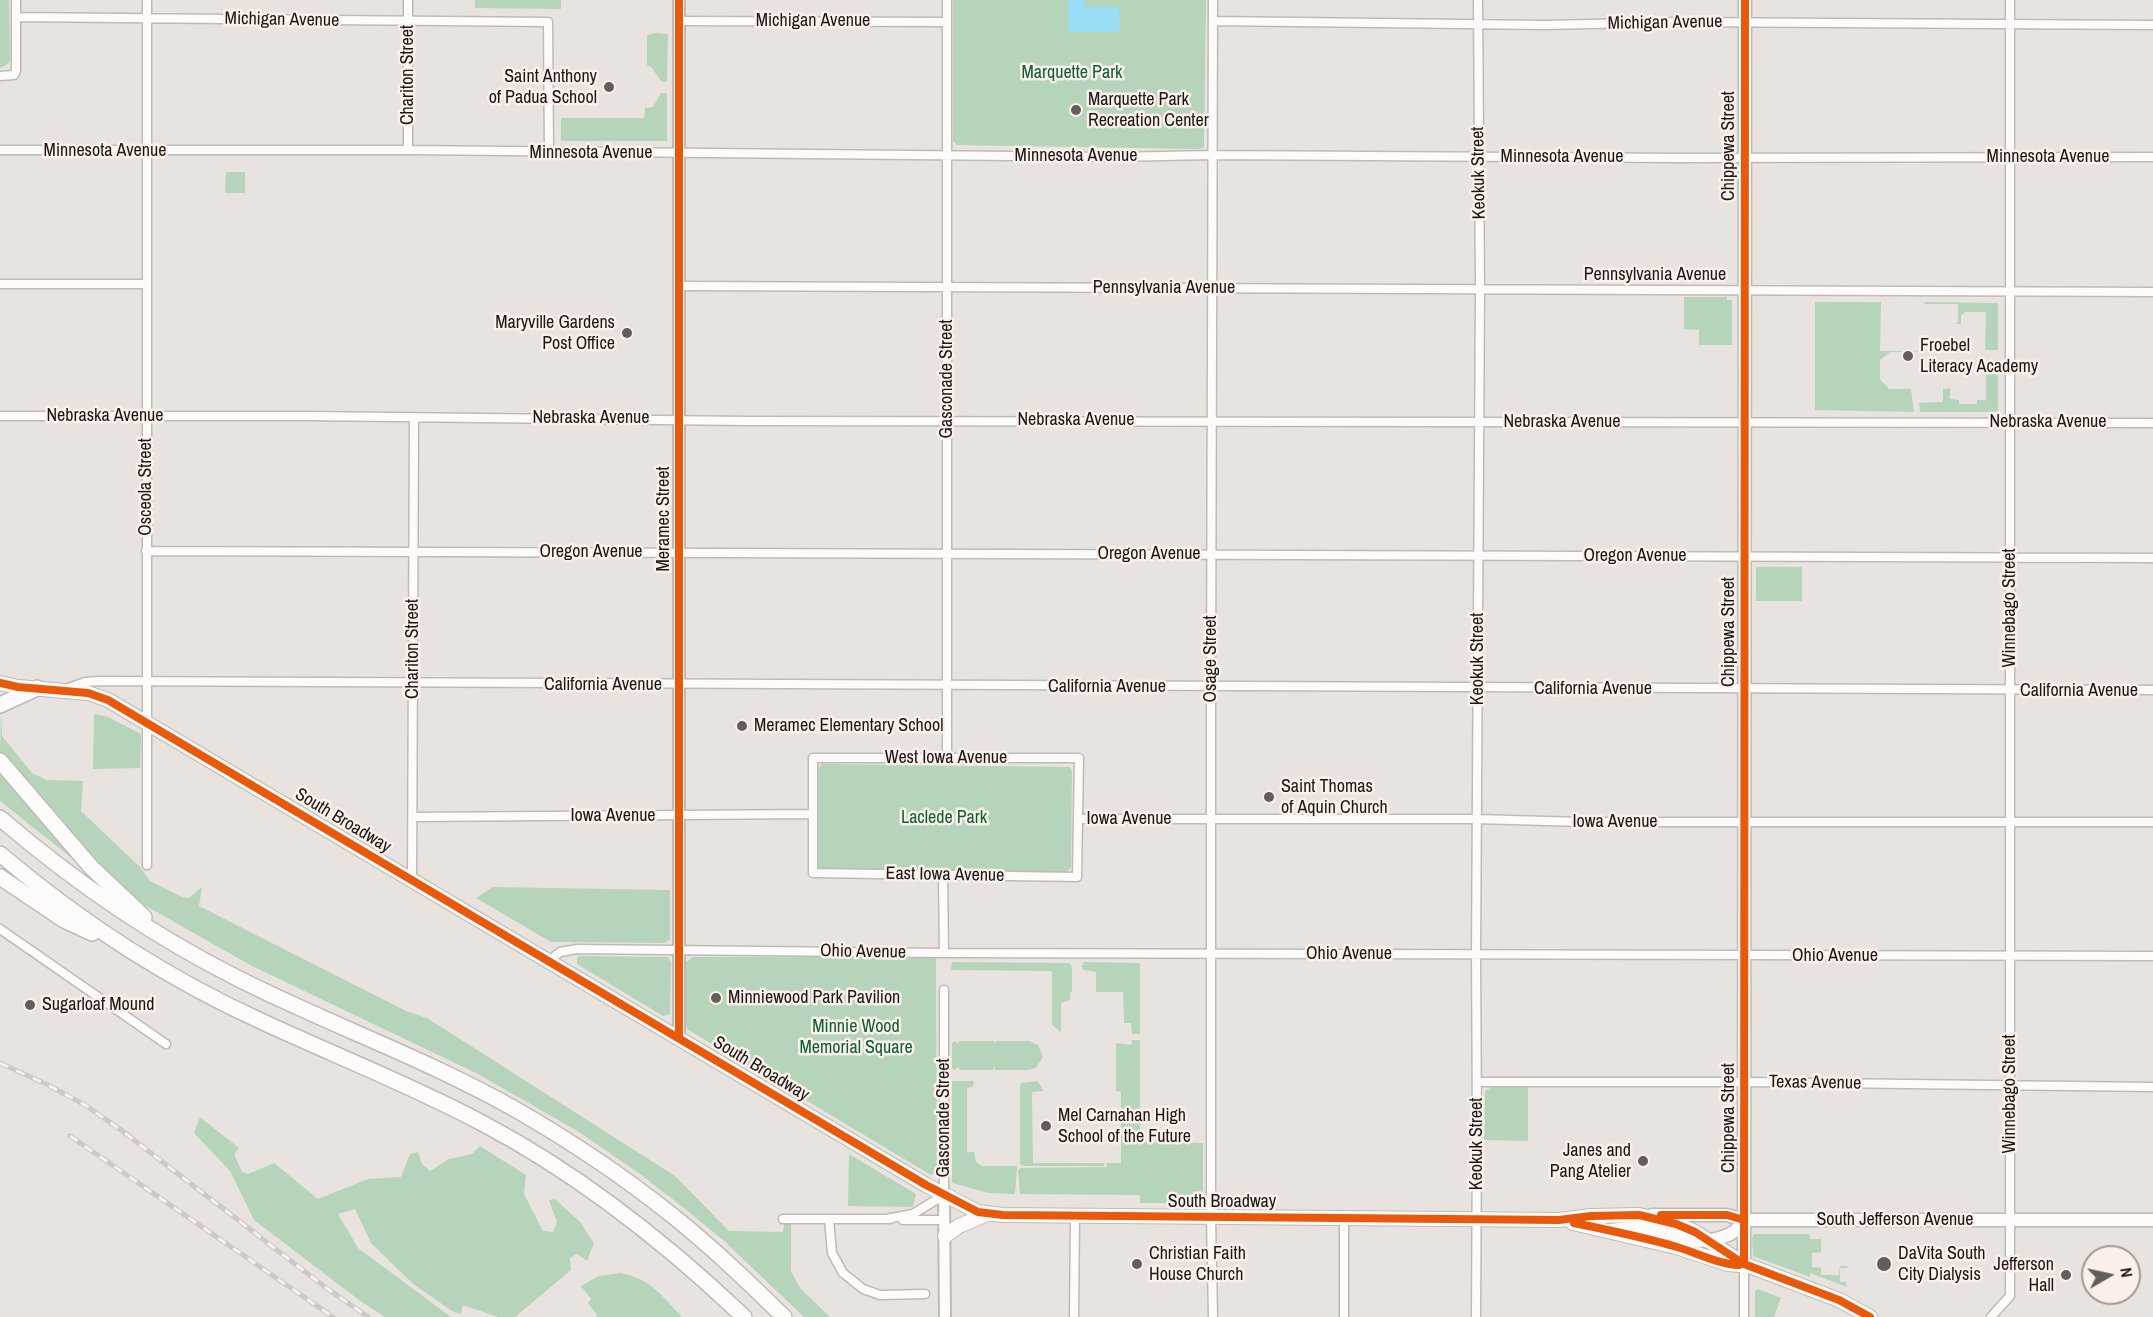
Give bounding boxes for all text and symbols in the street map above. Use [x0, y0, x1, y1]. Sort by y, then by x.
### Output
street label: Michigan Avenue [225, 8, 339, 32]
street label: Michigan Avenue [756, 10, 870, 32]
street label: Michigan Avenue [1608, 11, 1722, 35]
street label: Chariton Street [397, 25, 419, 125]
park label: Marquette Park [1022, 62, 1122, 84]
place label: Saint Anthony of Padua School [489, 66, 597, 109]
marker: Saint Anthony of Padua School [602, 80, 616, 94]
place label: Marquette Park Recreation Center [1088, 89, 1209, 132]
street label: Chippewa Street [1718, 91, 1740, 201]
marker: Marquette Park Recreation Center [1069, 103, 1083, 117]
street label: Keokuk Street [1467, 126, 1491, 220]
street label: Minnesota Avenue [44, 140, 166, 162]
street label: Minnesota Avenue [530, 142, 652, 164]
street label: Minnesota Avenue [1015, 145, 1137, 167]
street label: Minnesota Avenue [1501, 146, 1623, 168]
street label: Minnesota Avenue [1987, 146, 2109, 168]
street label: Pennsylvania Avenue [1584, 264, 1726, 286]
street label: Pennsylvania Avenue [1093, 277, 1235, 299]
place label: Maryville Gardens Post Office [495, 312, 615, 354]
street label: Gasconade Street [936, 320, 958, 438]
marker: Maryville Gardens Post Office [620, 326, 634, 340]
place label: Froebel Literacy Academy [1920, 335, 2038, 378]
marker: Froebel Literacy Academy [1901, 349, 1915, 363]
street label: Nebraska Avenue [46, 405, 164, 427]
street label: Nebraska Avenue [532, 407, 650, 429]
street label: Nebraska Avenue [1017, 409, 1135, 431]
street label: Nebraska Avenue [1503, 411, 1621, 433]
street label: Nebraska Avenue [1989, 411, 2107, 433]
street label: Osceola Street [135, 438, 157, 536]
street label: Meramec Street [653, 467, 675, 571]
street label: Oregon Avenue [539, 541, 643, 563]
street label: Oregon Avenue [1097, 543, 1201, 565]
street label: Oregon Avenue [1583, 545, 1687, 567]
street label: Winnebago Street [1999, 549, 2021, 667]
street label: Chippewa Street [1718, 577, 1740, 687]
street label: Chariton Street [402, 599, 424, 699]
street label: Keokuk Street [1467, 613, 1489, 705]
street label: Osage Street [1200, 616, 1222, 702]
street label: California Avenue [544, 674, 662, 696]
street label: California Avenue [1048, 676, 1166, 698]
street label: California Avenue [1534, 678, 1652, 700]
street label: California Avenue [2020, 680, 2138, 702]
place label: Meramec Elementary School [754, 715, 943, 737]
marker: Meramec Elementary School [735, 719, 749, 733]
street label: West Iowa Avenue [885, 747, 1007, 769]
place label: Saint Thomas of Aquin Church [1281, 776, 1388, 818]
street label: South Broadway [291, 784, 395, 858]
marker: Saint Thomas of Aquin Church [1262, 790, 1276, 804]
street label: Iowa Avenue [570, 805, 656, 827]
park label: Laclede Park [901, 807, 987, 829]
street label: Iowa Avenue [1086, 808, 1172, 830]
street label: Iowa Avenue [1572, 811, 1658, 833]
street label: East Iowa Avenue [885, 863, 1005, 887]
street label: Ohio Avenue [820, 940, 906, 964]
street label: Ohio Avenue [1306, 943, 1392, 965]
street label: Ohio Avenue [1792, 945, 1878, 967]
place label: Minniewood Park Pavilion [728, 987, 900, 1009]
marker: Minniewood Park Pavilion [709, 991, 723, 1005]
place label: Sugarloaf Mound [42, 994, 154, 1016]
marker: Sugarloaf Mound [23, 998, 37, 1012]
park label: Minnie Wood Memorial Square [799, 1016, 913, 1058]
street label: South Broadway [709, 1032, 813, 1106]
street label: Winnebago Street [1999, 1035, 2021, 1153]
street label: Gasconade Street [933, 1059, 955, 1177]
street label: Chippewa Street [1718, 1063, 1740, 1173]
street label: Texas Avenue [1769, 1071, 1861, 1095]
street label: Keokuk Street [1466, 1098, 1488, 1190]
place label: Mel Carnahan High School of the Future [1058, 1105, 1191, 1148]
marker: Mel Carnahan High School of the Future [1039, 1119, 1053, 1133]
place label: Janes and Pang Atelier [1550, 1140, 1631, 1182]
marker: Janes and Pang Atelier [1636, 1154, 1650, 1168]
street label: South Broadway [1168, 1191, 1276, 1213]
street label: South Jefferson Avenue [1816, 1209, 1974, 1231]
place label: Christian Faith House Church [1149, 1243, 1246, 1286]
place label: DaVita South City Dialysis [1898, 1243, 1986, 1286]
north arrow [2081, 1245, 2141, 1305]
place label: Jefferson Hall [1994, 1254, 2054, 1296]
marker: DaVita South City Dialysis [1875, 1255, 1893, 1273]
marker: Christian Faith House Church [1130, 1257, 1144, 1271]
text: N [2115, 1266, 2138, 1279]
marker: Jefferson Hall [2059, 1268, 2073, 1282]

